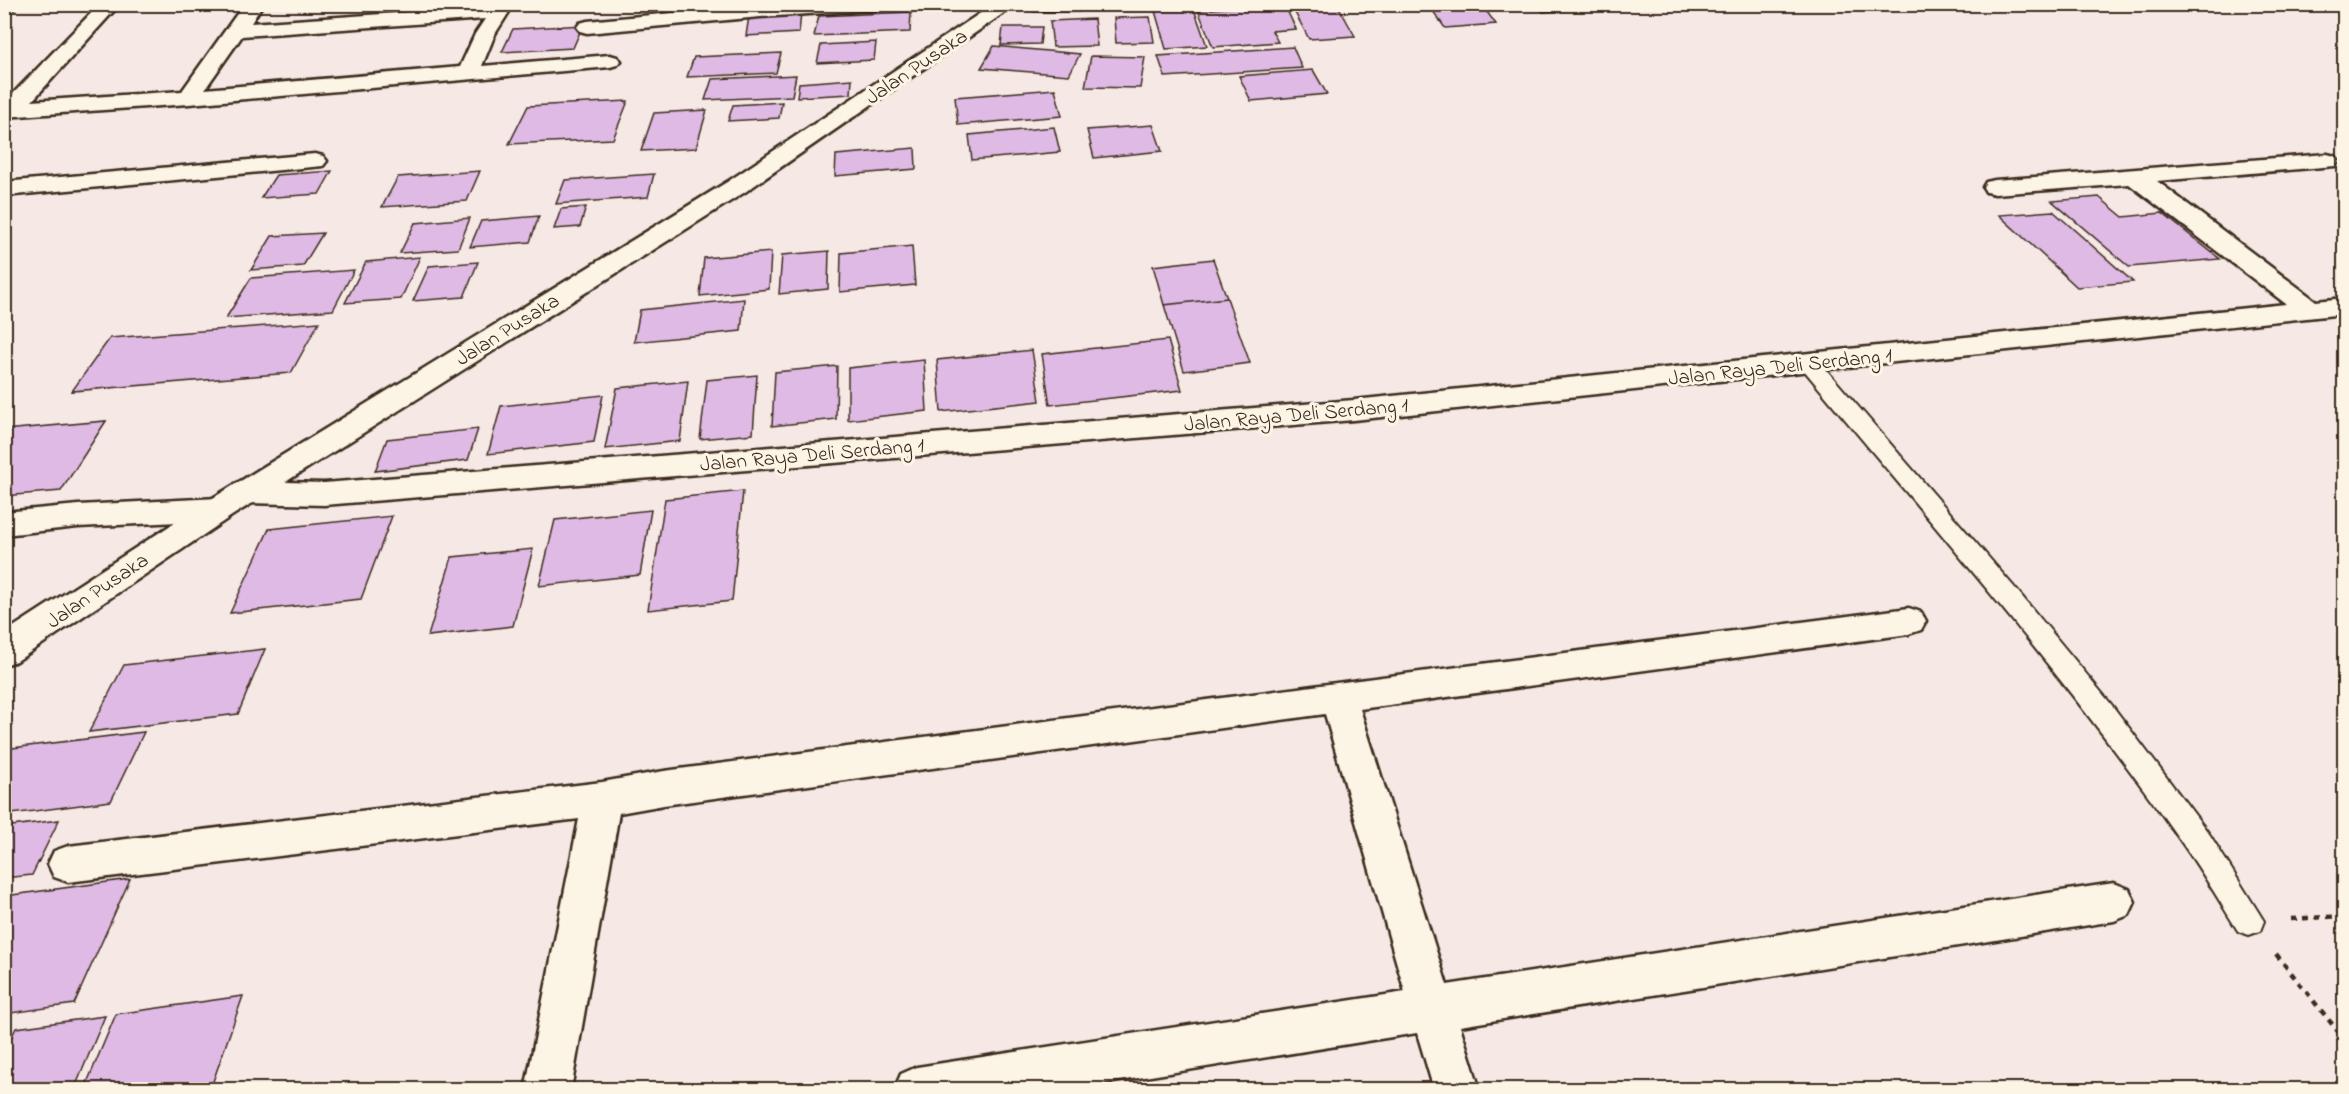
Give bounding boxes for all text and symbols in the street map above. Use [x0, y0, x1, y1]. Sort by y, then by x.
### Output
street label: Jalan Pusaka [860, 22, 974, 113]
street label: Jalan Pusaka [450, 287, 566, 375]
street label: Jalan Raya Deli Serdang 1 [1667, 341, 1894, 397]
street label: Jalan Raya Deli Serdang 1 [1183, 391, 1410, 443]
street label: Jalan Raya Deli Serdang 1 [699, 431, 926, 483]
street label: Jalan Pusaka [41, 546, 155, 637]

